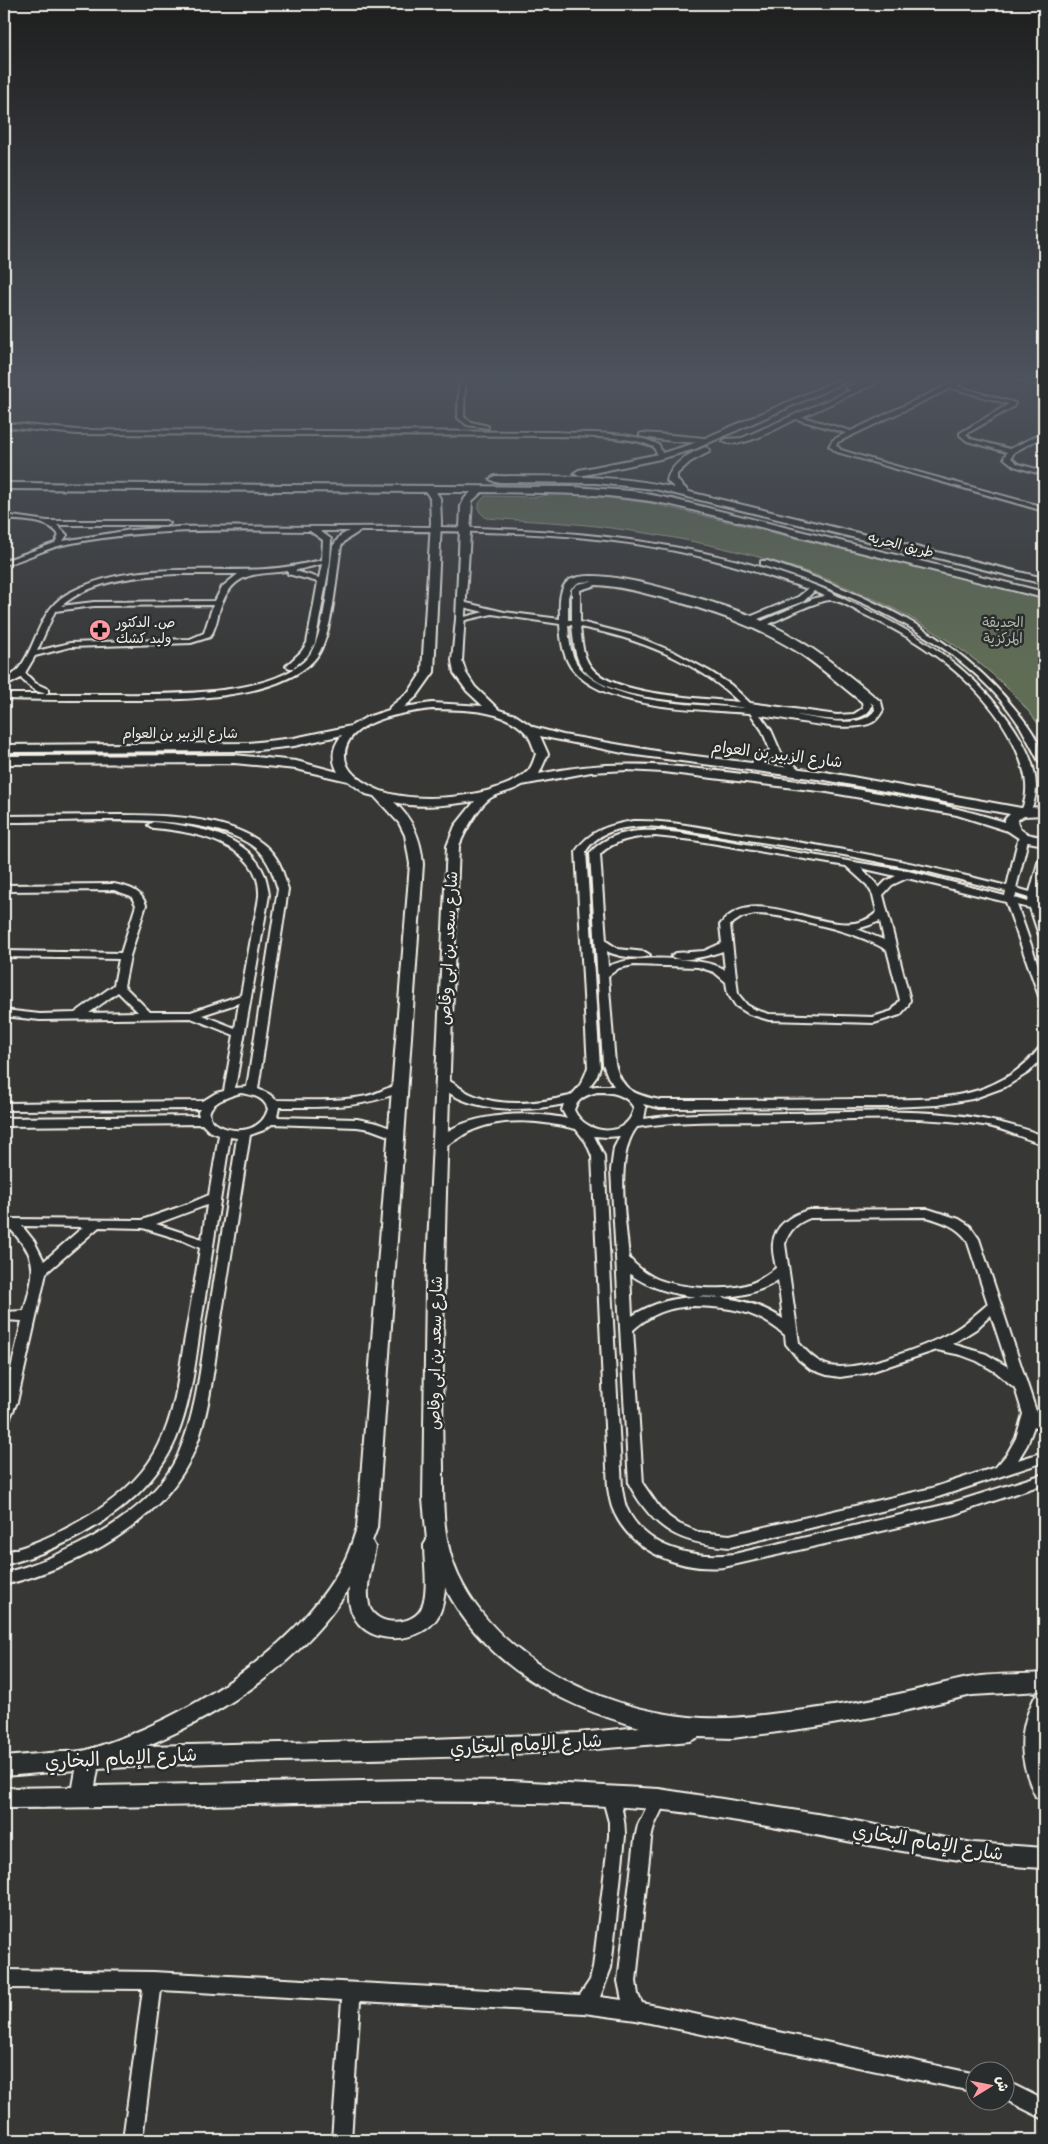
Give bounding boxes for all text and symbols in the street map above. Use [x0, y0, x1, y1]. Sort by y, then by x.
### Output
street label: طريق الحريه [865, 525, 937, 565]
place label: ص. الدكتور وليد كشك [115, 610, 175, 651]
park label: الحديقة المركزية [982, 610, 1024, 651]
pharmacy icon: ص. الدكتور وليد كشك [88, 618, 112, 642]
street label: شارع الزبير بن العوام [122, 721, 238, 746]
street label: شارع الزبير بن العوام [710, 732, 844, 776]
street label: شارع سعد بن ابى وقاص [429, 870, 467, 1026]
street label: شارع سعد بن ابى وقاص [419, 1276, 451, 1430]
street label: شارع الإمام البخاري [449, 1724, 603, 1764]
street label: شارع الإمام البخاري [44, 1738, 198, 1778]
street label: شارع الإمام البخاري [850, 1814, 1006, 1870]
north arrow [966, 2062, 1016, 2112]
text: ش [989, 2074, 1016, 2094]

